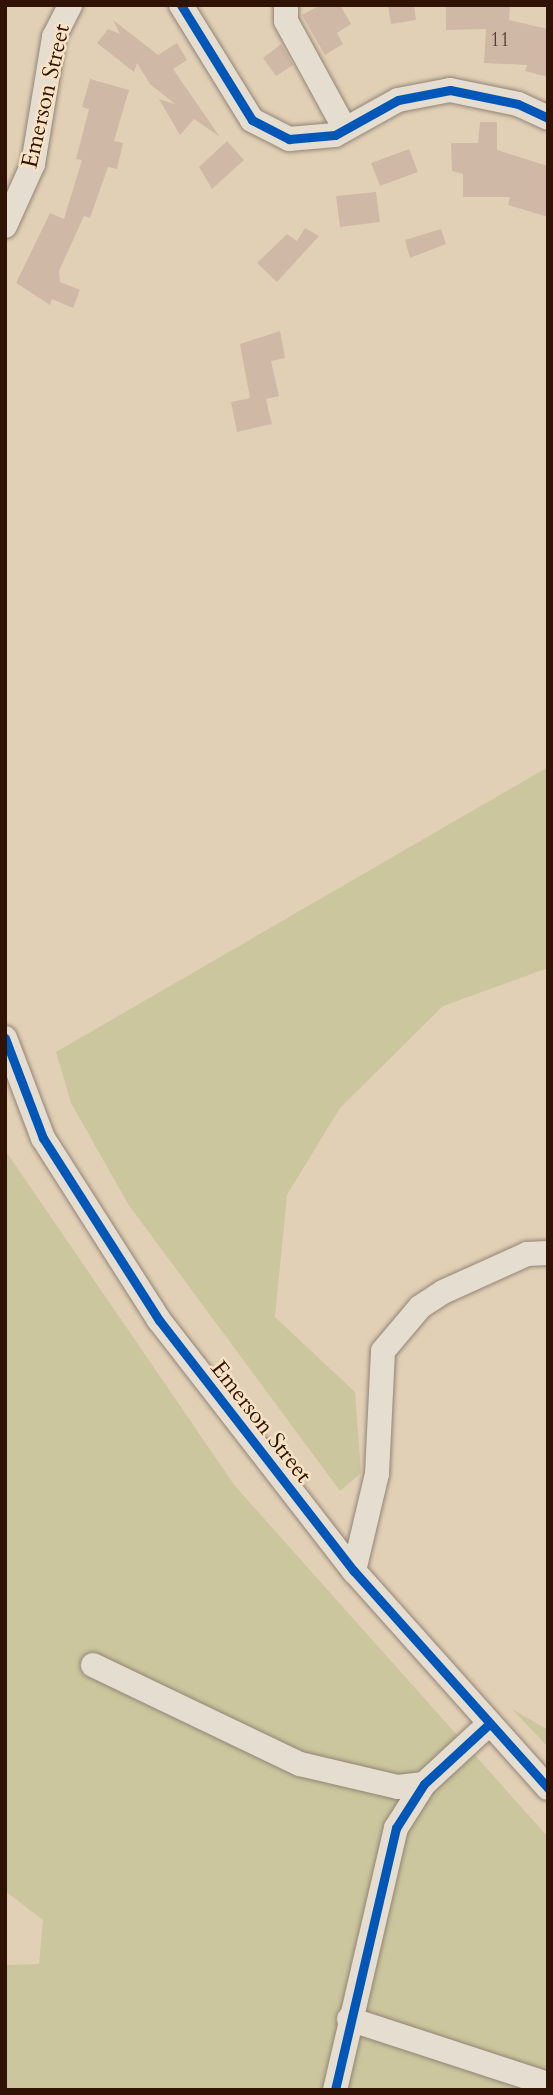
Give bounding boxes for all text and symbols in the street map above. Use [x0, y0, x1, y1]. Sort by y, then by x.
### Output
street label: Emerson Street [16, 21, 76, 171]
house number: 11 [490, 30, 510, 52]
street label: Emerson Street [205, 1356, 317, 1488]

